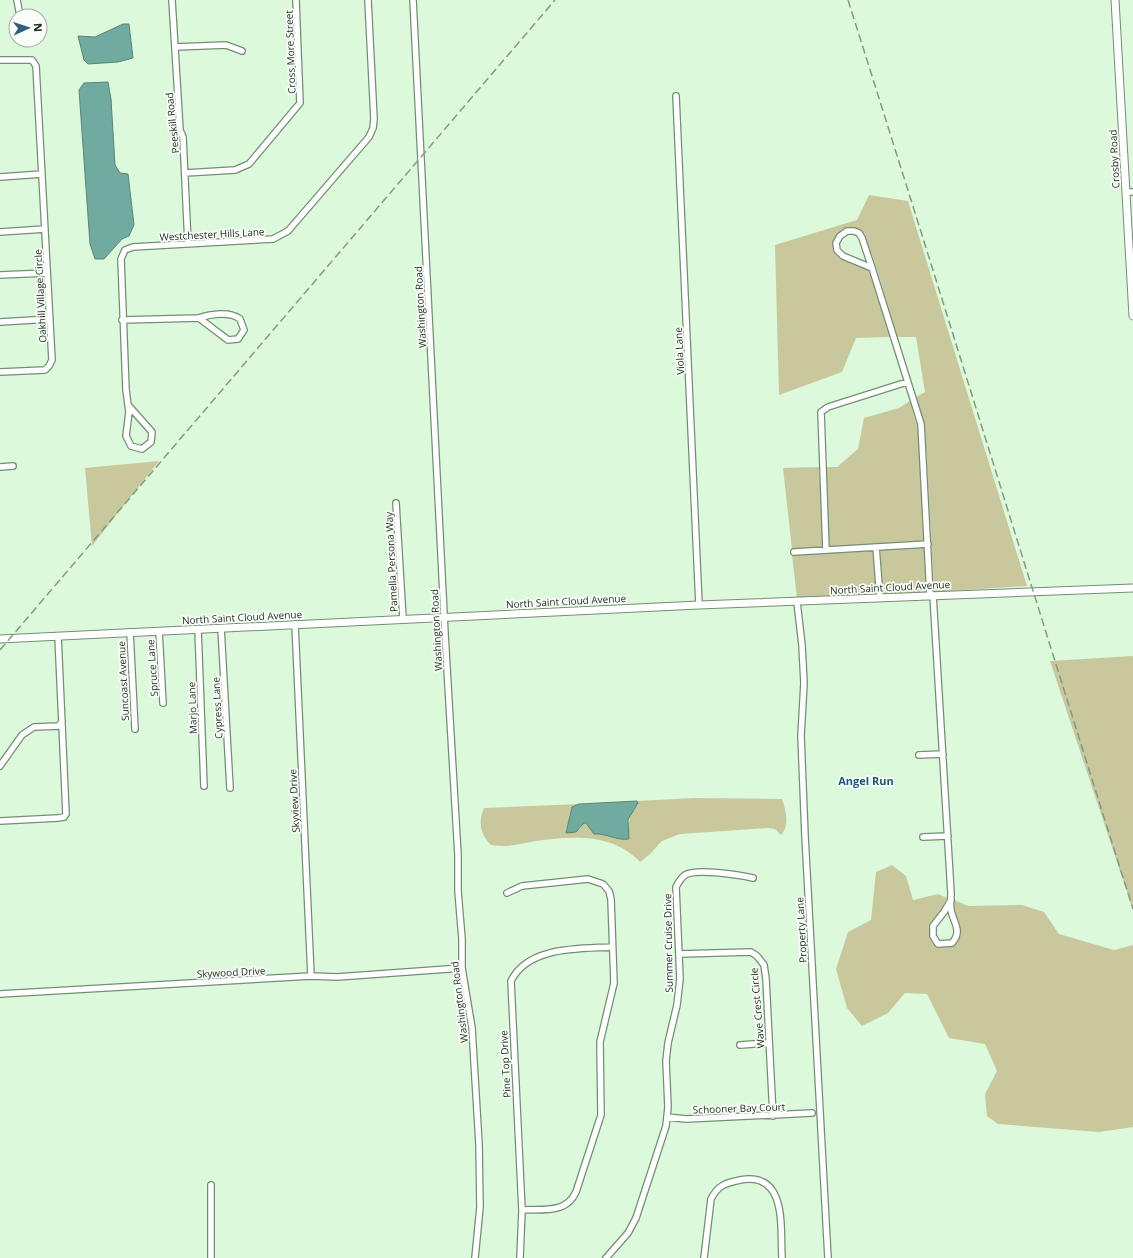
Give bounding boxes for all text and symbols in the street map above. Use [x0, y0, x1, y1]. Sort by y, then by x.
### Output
north arrow [8, 8, 48, 48]
street label: Cross More Street [282, 9, 298, 94]
text: N [31, 23, 46, 32]
street label: Peeskill Road [162, 92, 182, 154]
street label: Crosby Road [1105, 129, 1123, 189]
street label: Westchester Hills Lane [159, 224, 265, 244]
street label: Oakhill Village Circle [31, 249, 49, 343]
street label: Washington Road [411, 266, 429, 348]
street label: Viola Lane [671, 326, 687, 375]
street label: Pamella Persona Way [381, 511, 401, 612]
street label: North Saint Cloud Avenue [830, 577, 951, 597]
street label: Washington Road [427, 589, 445, 671]
street label: North Saint Cloud Avenue [506, 591, 627, 611]
street label: North Saint Cloud Avenue [182, 607, 303, 627]
street label: Spruce Lane [143, 639, 161, 697]
street label: Suncoast Avenue [114, 640, 132, 721]
street label: Cypress Lane [208, 676, 226, 739]
street label: Marjo Lane [184, 681, 200, 734]
street label: Skyview Drive [285, 768, 303, 833]
district label: Angel Run [838, 773, 894, 788]
street label: Summer Cruise Drive [660, 893, 676, 993]
street label: Property Lane [792, 896, 810, 963]
street label: Washington Road [447, 960, 471, 1044]
street label: Skywood Drive [196, 963, 266, 981]
street label: Wave Crest Circle [746, 967, 767, 1049]
street label: Pine Top Drive [496, 1029, 514, 1098]
street label: Schooner Bay Court [692, 1099, 786, 1117]

